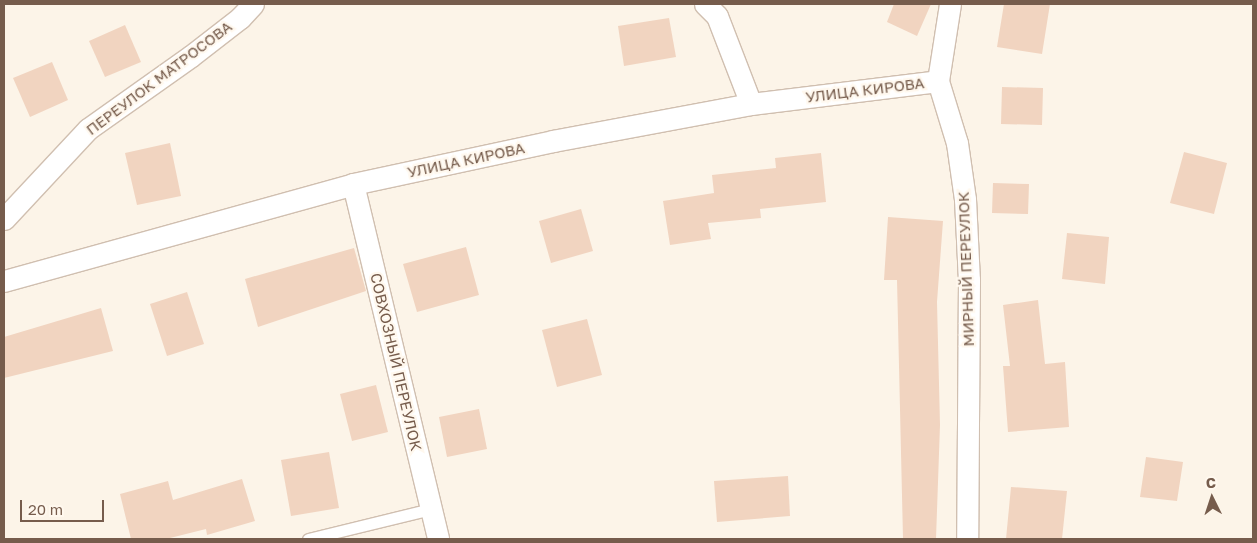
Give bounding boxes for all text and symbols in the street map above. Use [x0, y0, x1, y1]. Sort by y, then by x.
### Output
street label: ПЕРЕУЛОК МАТРОСОВА [83, 17, 235, 139]
street label: УЛИЦА КИРОВА [805, 74, 925, 106]
street label: УЛИЦА КИРОВА [406, 139, 526, 181]
street label: МИРНЫЙ ПЕРЕУЛОК [954, 191, 978, 347]
street label: СОВХОЗНЫЙ ПЕРЕУЛОК [367, 271, 425, 453]
north arrow [1187, 473, 1237, 523]
text: С [1205, 474, 1216, 491]
scale bar [22, 490, 106, 522]
text: 20 m [28, 500, 63, 518]

